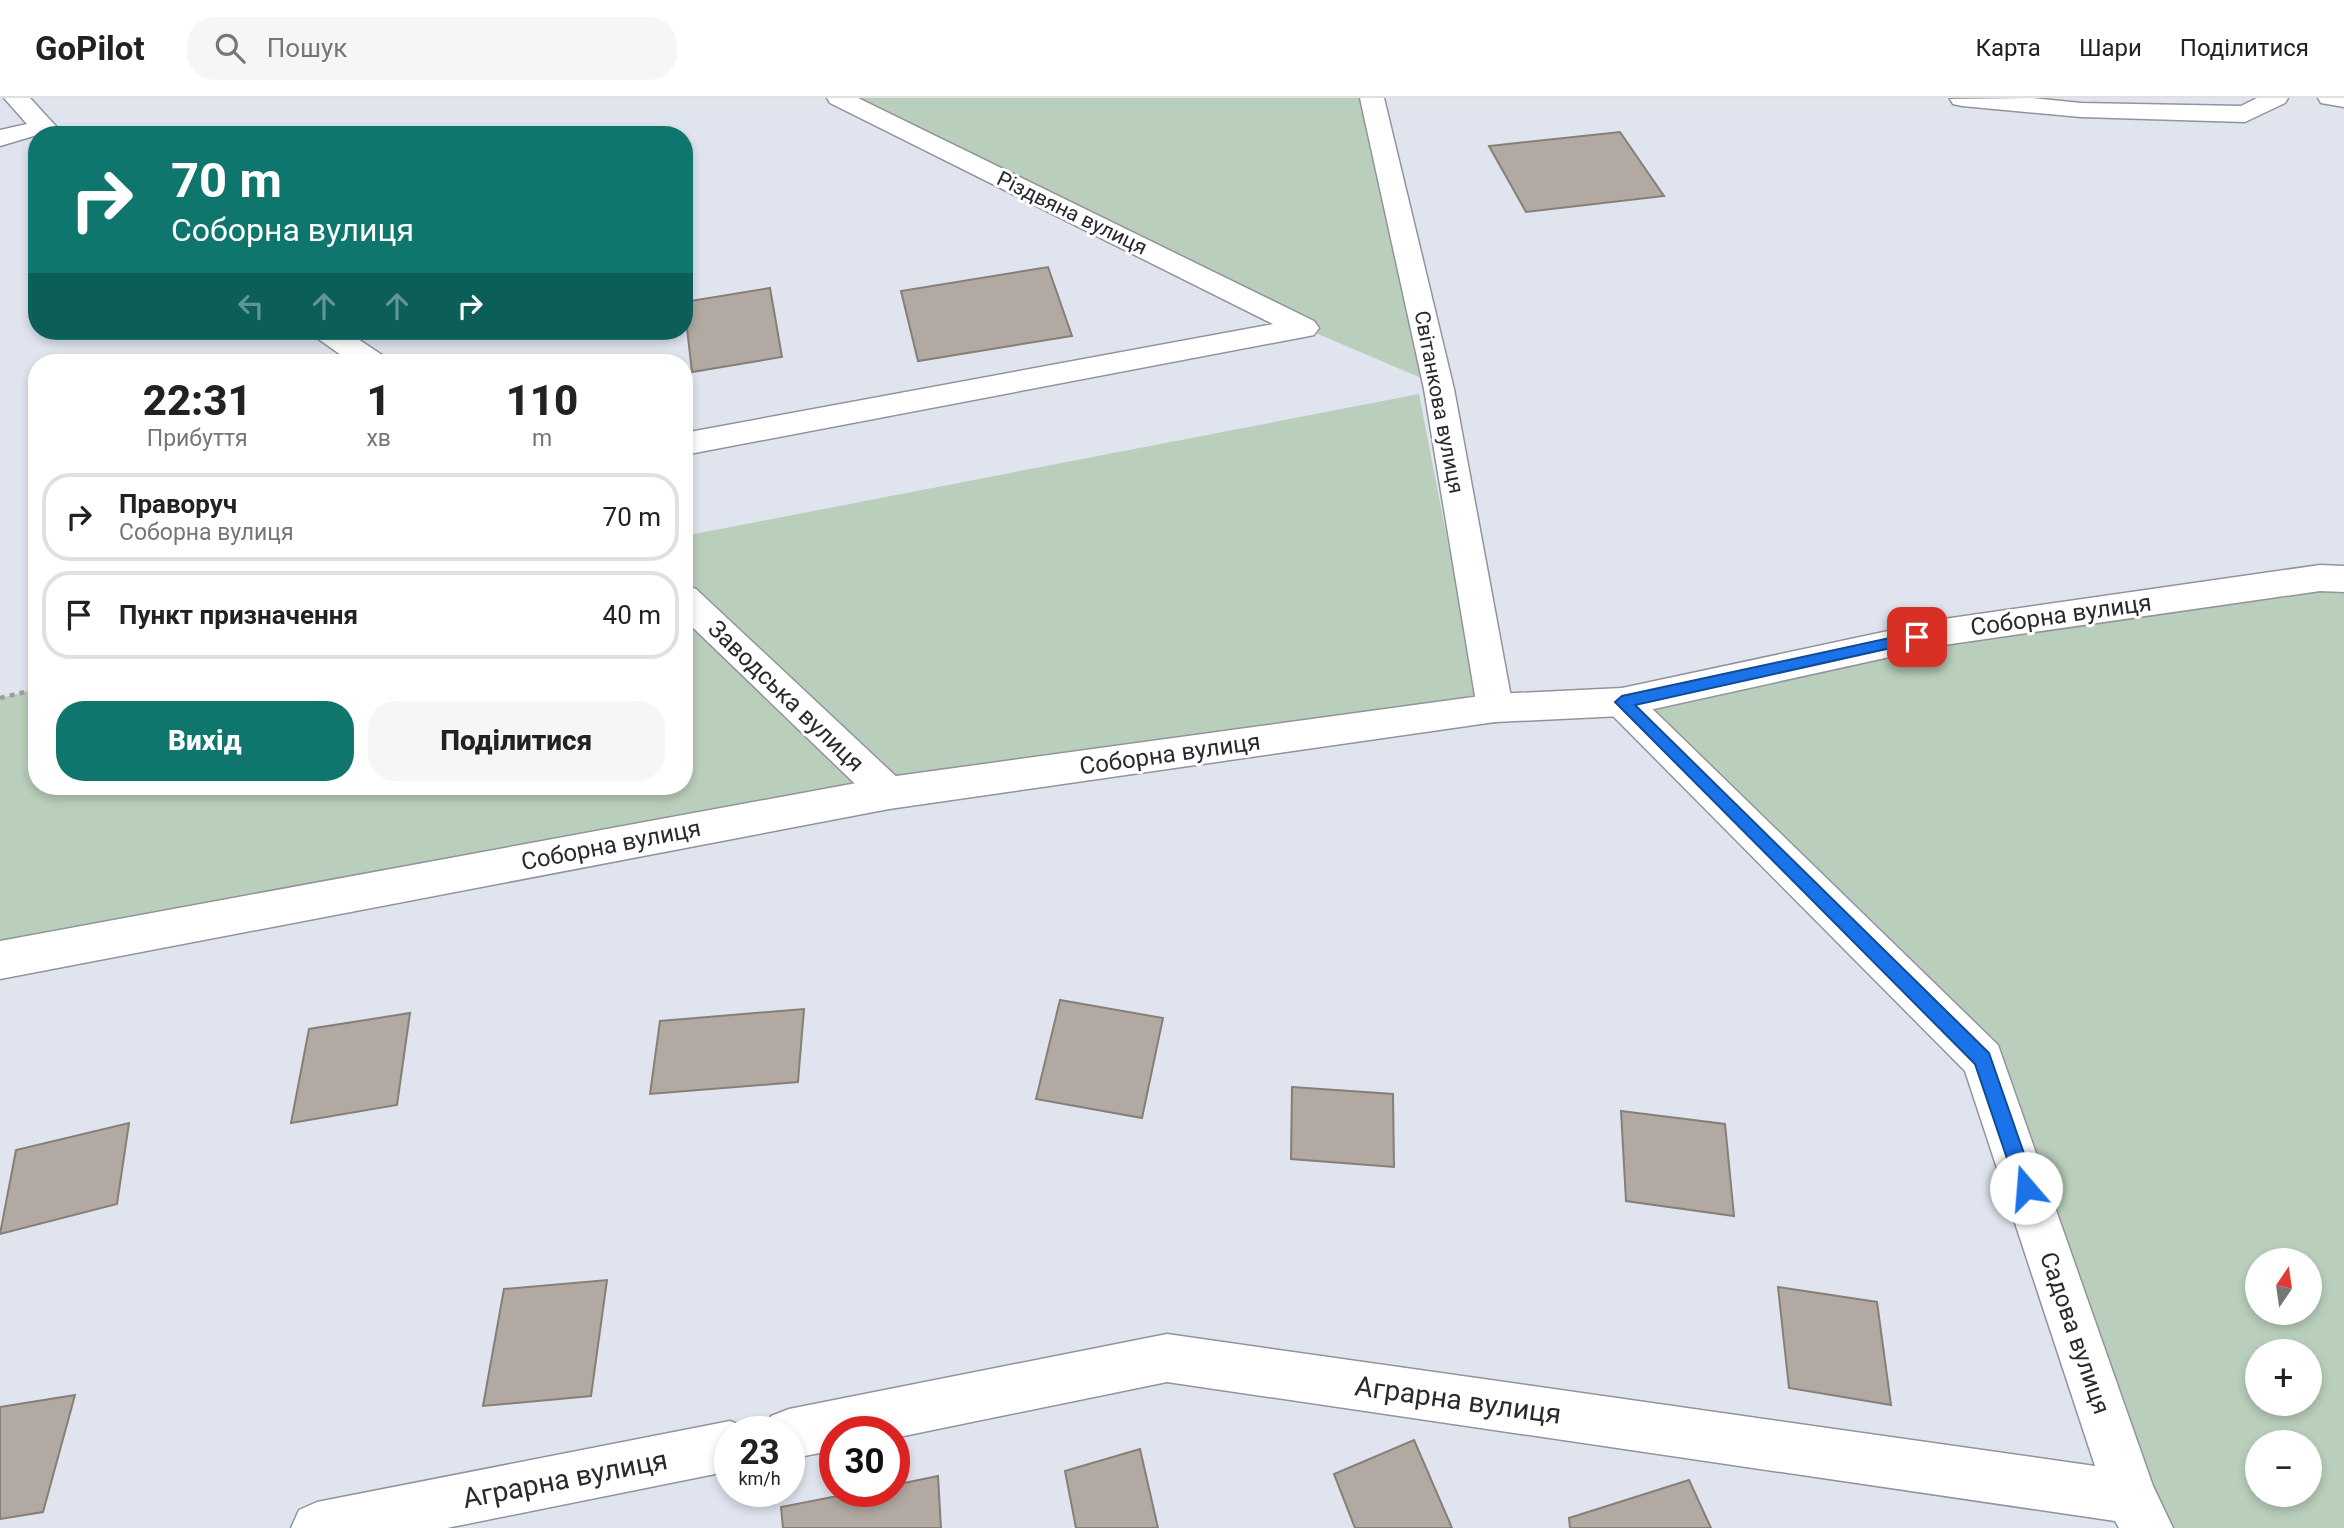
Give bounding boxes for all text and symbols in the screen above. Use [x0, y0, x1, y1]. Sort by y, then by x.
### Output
search box [187, 17, 677, 80]
text: GoPilot [35, 29, 145, 68]
icon: search [211, 29, 249, 67]
text: Пошук [267, 33, 347, 63]
text: Карта [1975, 34, 2041, 62]
text: Шари [2079, 34, 2142, 62]
text: Поділитися [2180, 34, 2309, 62]
text: 70 m [171, 152, 282, 209]
icon: right [56, 154, 147, 245]
street label: Різдвяна вулиця [993, 166, 1151, 260]
text: Соборна вулиця [171, 211, 414, 249]
icon: left [232, 287, 270, 325]
icon: ahead [305, 287, 343, 325]
icon: ahead [378, 287, 416, 325]
icon: right [451, 287, 489, 325]
street label: Світанкова вулиця [1409, 309, 1469, 495]
text: 22:31 [143, 376, 252, 425]
text: 1 [367, 376, 391, 425]
text: 110 [506, 376, 578, 425]
text: Прибуття [147, 425, 248, 452]
text: хв [366, 425, 391, 452]
text: m [532, 425, 552, 452]
text: Праворуч [119, 489, 237, 519]
icon: right [60, 498, 98, 536]
text: 70 m [603, 502, 661, 532]
text: Соборна вулиця [119, 519, 294, 546]
street label: Соборна вулиця [1969, 588, 2153, 642]
icon: arrive [60, 596, 98, 634]
text: Пункт призначення [119, 600, 358, 630]
text: 40 m [603, 600, 661, 630]
pin [1887, 607, 1947, 667]
street label: Заводська вулиця [702, 614, 870, 778]
icon: arrive [1898, 618, 1936, 656]
button: Вихід [56, 701, 354, 781]
button: Поділитися [368, 701, 665, 781]
street label: Соборна вулиця [1078, 727, 1262, 781]
street label: Соборна вулиця [519, 814, 703, 876]
position arrow [1989, 1151, 2063, 1225]
street label: Садова вулиця [2034, 1248, 2116, 1418]
north arrow [2245, 1248, 2322, 1325]
map controls [2245, 1248, 2322, 1507]
button: + [2245, 1339, 2322, 1416]
street label: Аграрна вулиця [1353, 1369, 1563, 1431]
speed limit sign: 30 [819, 1416, 910, 1507]
button: − [2245, 1430, 2322, 1507]
text: 23 [739, 1432, 780, 1473]
street label: Аграрна вулиця [460, 1443, 670, 1515]
text: km/h [738, 1468, 781, 1489]

